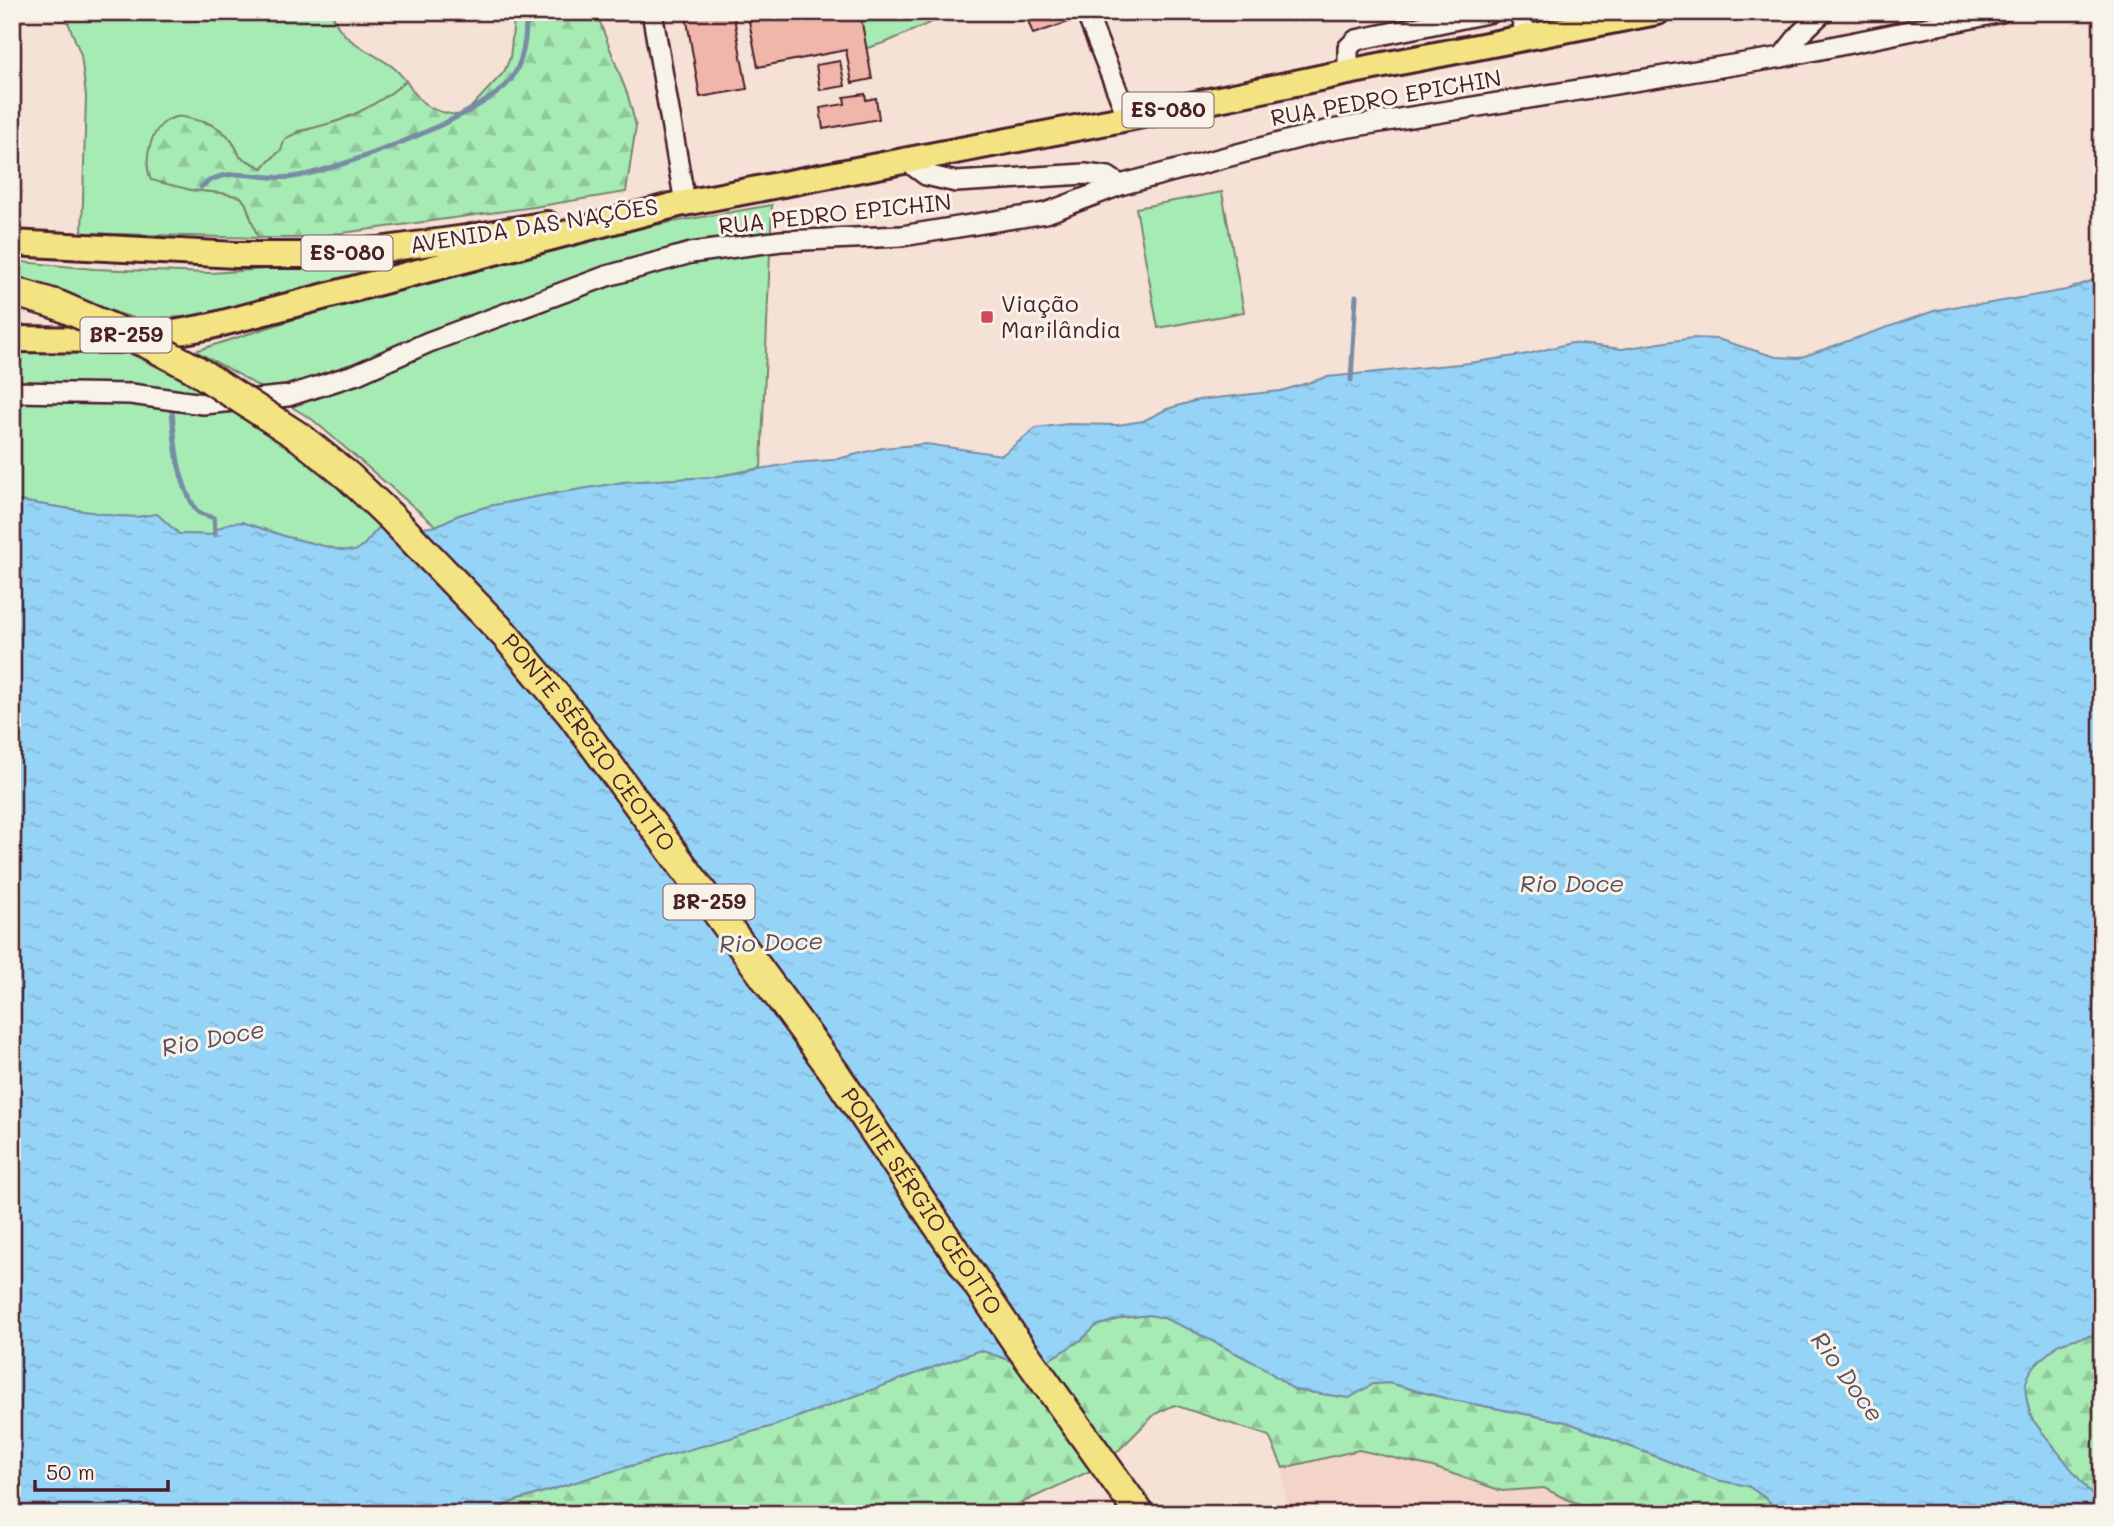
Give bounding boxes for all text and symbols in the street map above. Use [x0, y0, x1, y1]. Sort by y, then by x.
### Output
street label: RUA PEDRO EPICHIN [1268, 62, 1504, 132]
road number: ES-080 [1122, 92, 1214, 128]
street label: RUA PEDRO EPICHIN [717, 186, 953, 240]
street label: AVENIDA DAS NAÇÕES [408, 191, 660, 259]
road number: ES-080 [302, 236, 392, 270]
place label: Viação Marilândia [1001, 288, 1121, 344]
marker: Viação Marilândia [979, 309, 995, 325]
road number: BR-259 [80, 318, 172, 352]
street label: PONTE SÉRGIO CEOTTO [496, 627, 683, 857]
water label: Rio Doce [1520, 867, 1624, 898]
road number: BR-259 [664, 884, 754, 920]
water label: Rio Doce [718, 924, 824, 959]
water label: Rio Doce [159, 1012, 267, 1063]
street label: PONTE SÉRGIO CEOTTO [835, 1081, 1010, 1320]
water label: Rio Doce [1805, 1325, 1891, 1427]
scale bar [35, 1449, 168, 1493]
text: 50 m [46, 1458, 95, 1485]

